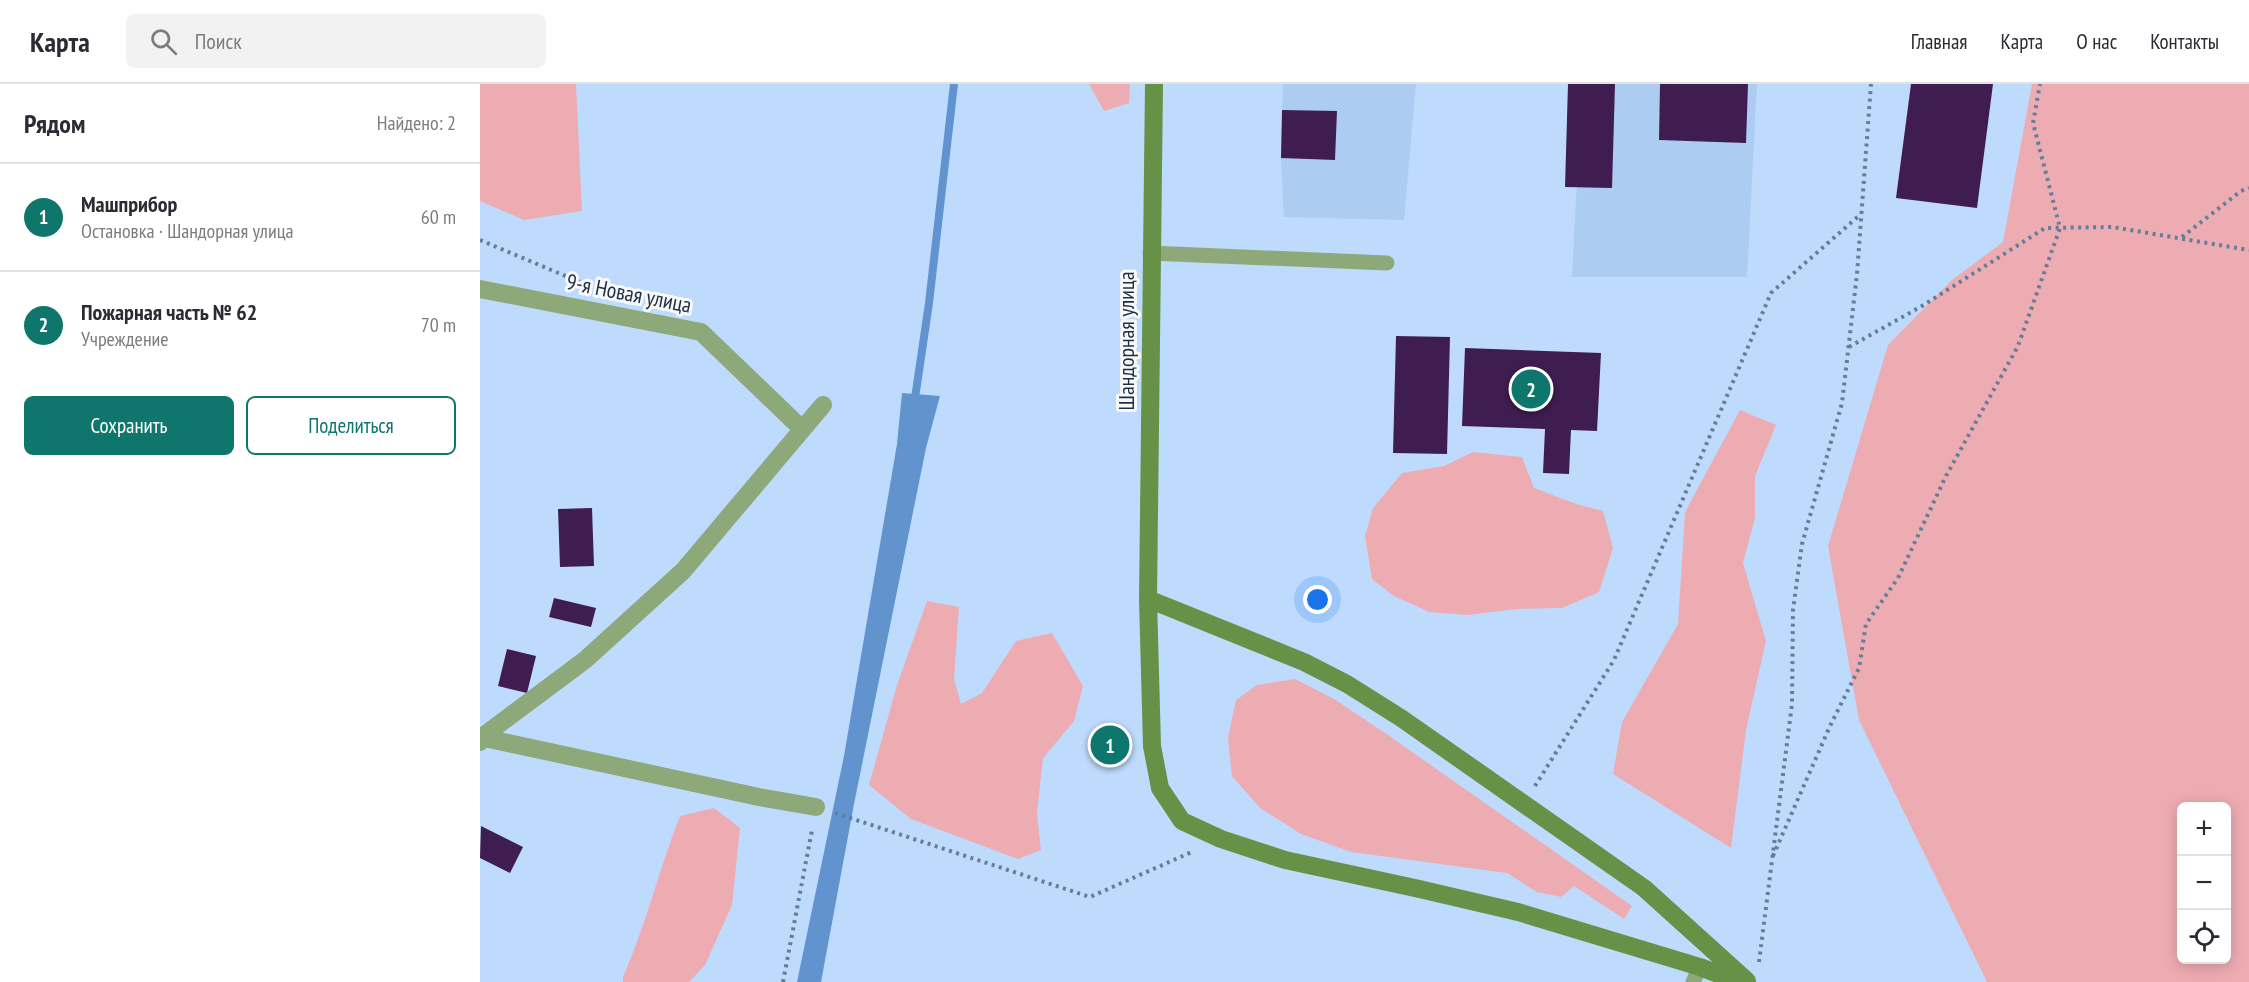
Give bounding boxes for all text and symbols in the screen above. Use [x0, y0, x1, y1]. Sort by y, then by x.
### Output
search box [126, 14, 546, 68]
text: Карта [30, 23, 90, 60]
icon: search [147, 25, 180, 58]
text: Поиск [195, 27, 242, 55]
text: Главная [1911, 28, 1967, 55]
text: Карта [2000, 28, 2043, 55]
text: О нас [2076, 28, 2117, 55]
text: Контакты [2150, 28, 2219, 55]
text: Рядом [24, 107, 85, 140]
text: Найдено: 2 [377, 110, 456, 136]
text: Машприбор [81, 190, 177, 218]
text: 1 [39, 204, 48, 230]
text: 60 m [421, 204, 456, 230]
text: Остановка · Шандорная улица [81, 218, 294, 244]
street label: 9-я Новая улица [564, 267, 694, 319]
street label: Шандорная улица [1112, 272, 1140, 411]
text: Пожарная часть № 62 [81, 298, 257, 326]
text: 2 [39, 312, 48, 338]
text: 70 m [421, 312, 456, 338]
text: Учреждение [81, 326, 169, 352]
pin: 2 [1512, 366, 1550, 412]
button: Сохранить [24, 396, 234, 455]
button: Поделиться [246, 396, 456, 455]
your location [1303, 585, 1332, 614]
pin: 1 [1090, 722, 1130, 768]
map controls [2177, 802, 2231, 964]
button: + [2177, 802, 2231, 856]
button: − [2177, 856, 2231, 910]
button: locate [2177, 910, 2231, 964]

